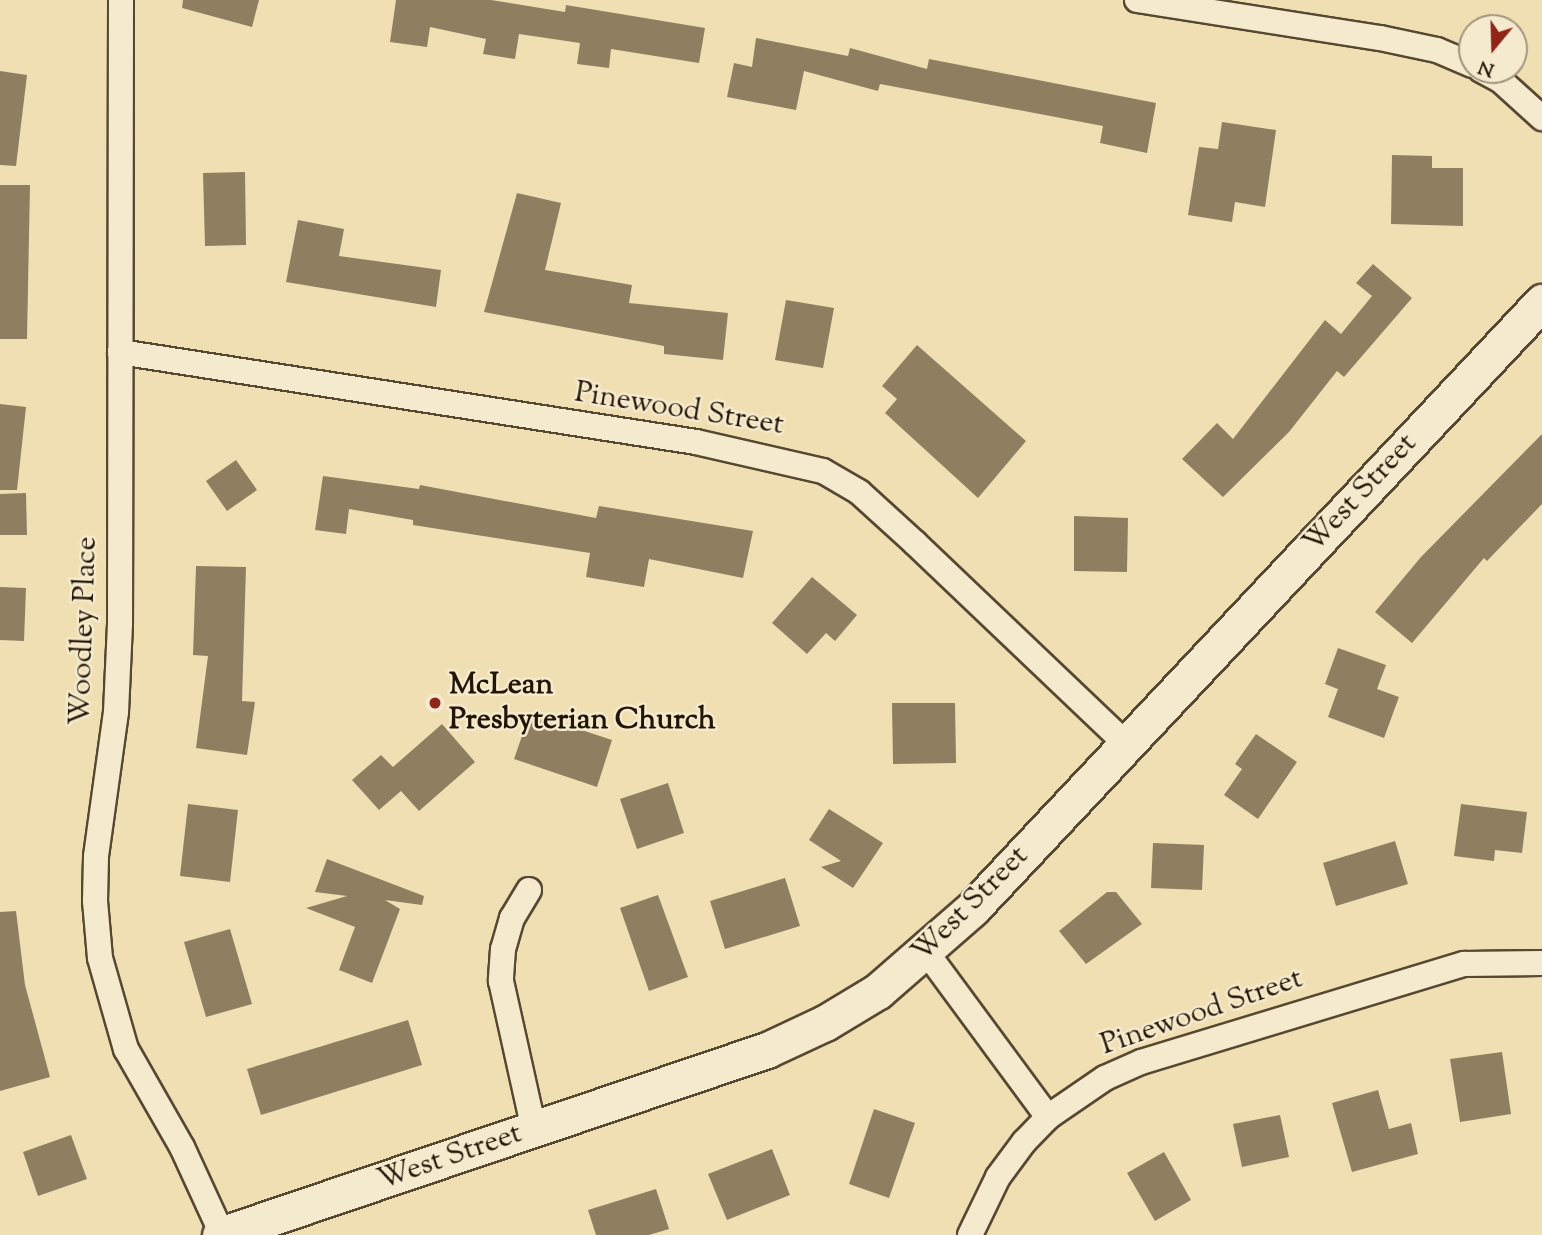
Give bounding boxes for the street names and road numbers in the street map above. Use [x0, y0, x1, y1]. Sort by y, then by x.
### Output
street label: Pinewood Street [572, 376, 786, 444]
street label: West Street [1297, 427, 1425, 561]
street label: Woodley Place [64, 536, 106, 726]
street label: West Street [905, 839, 1037, 971]
street label: Pinewood Street [1096, 962, 1308, 1064]
street label: West Street [373, 1117, 527, 1199]

